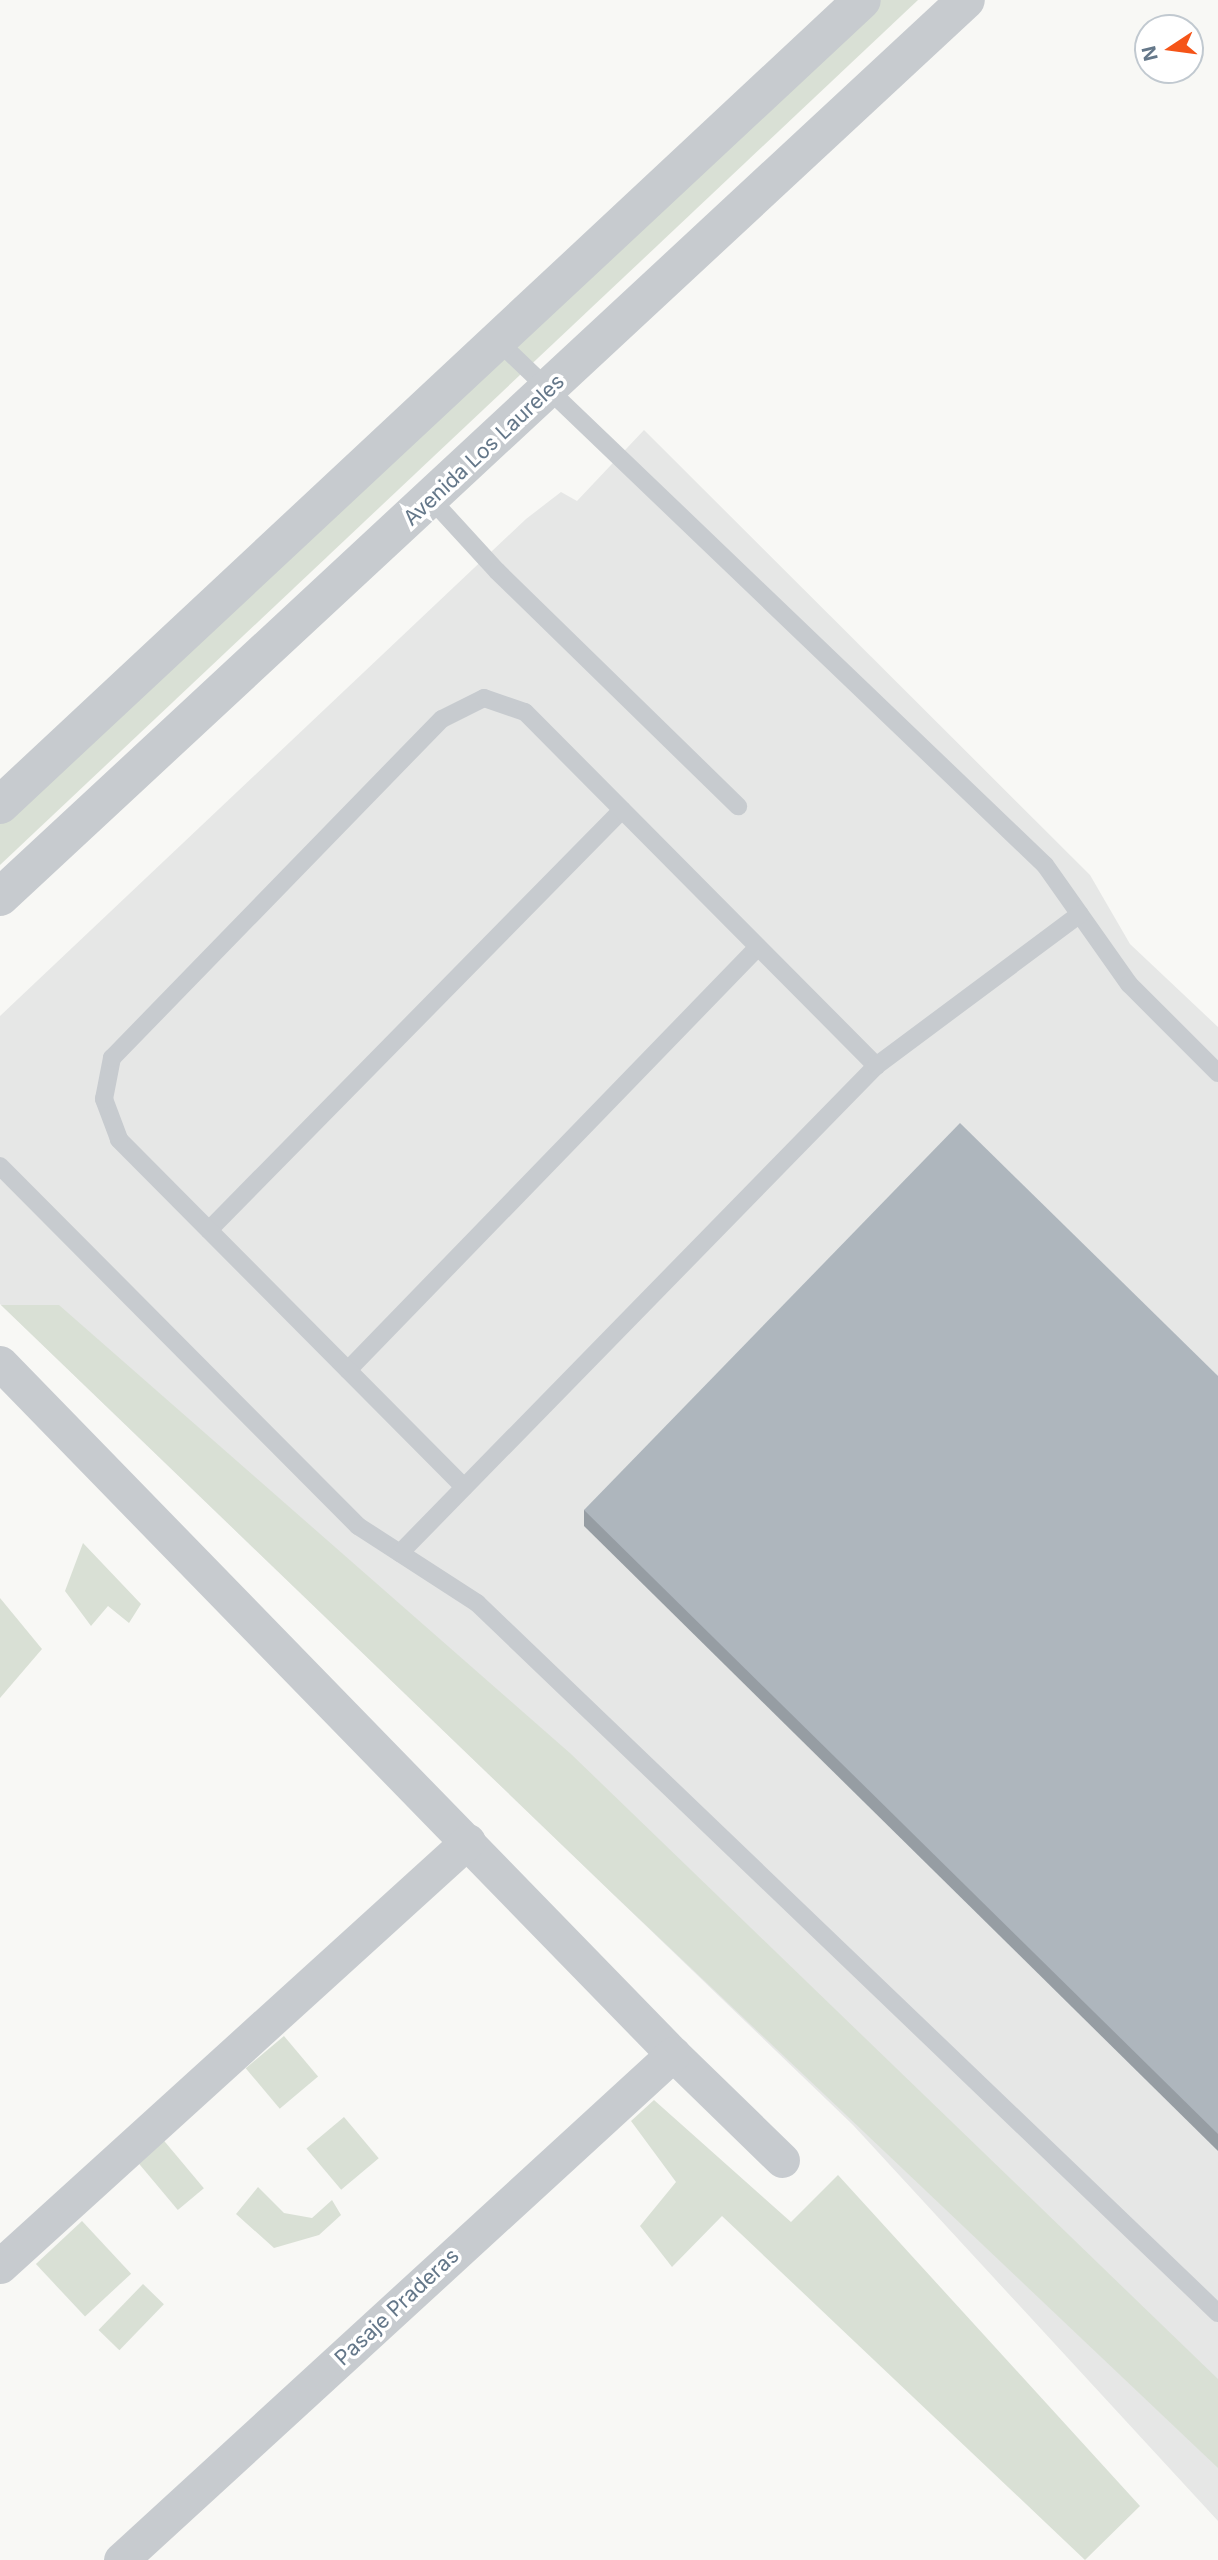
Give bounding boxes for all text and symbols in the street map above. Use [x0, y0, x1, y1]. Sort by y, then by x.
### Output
north arrow [1134, 14, 1204, 84]
text: N [1137, 44, 1163, 63]
street label: Avenida Los Laureles [398, 369, 570, 531]
street label: Pasaje Praderas [330, 2243, 464, 2371]

